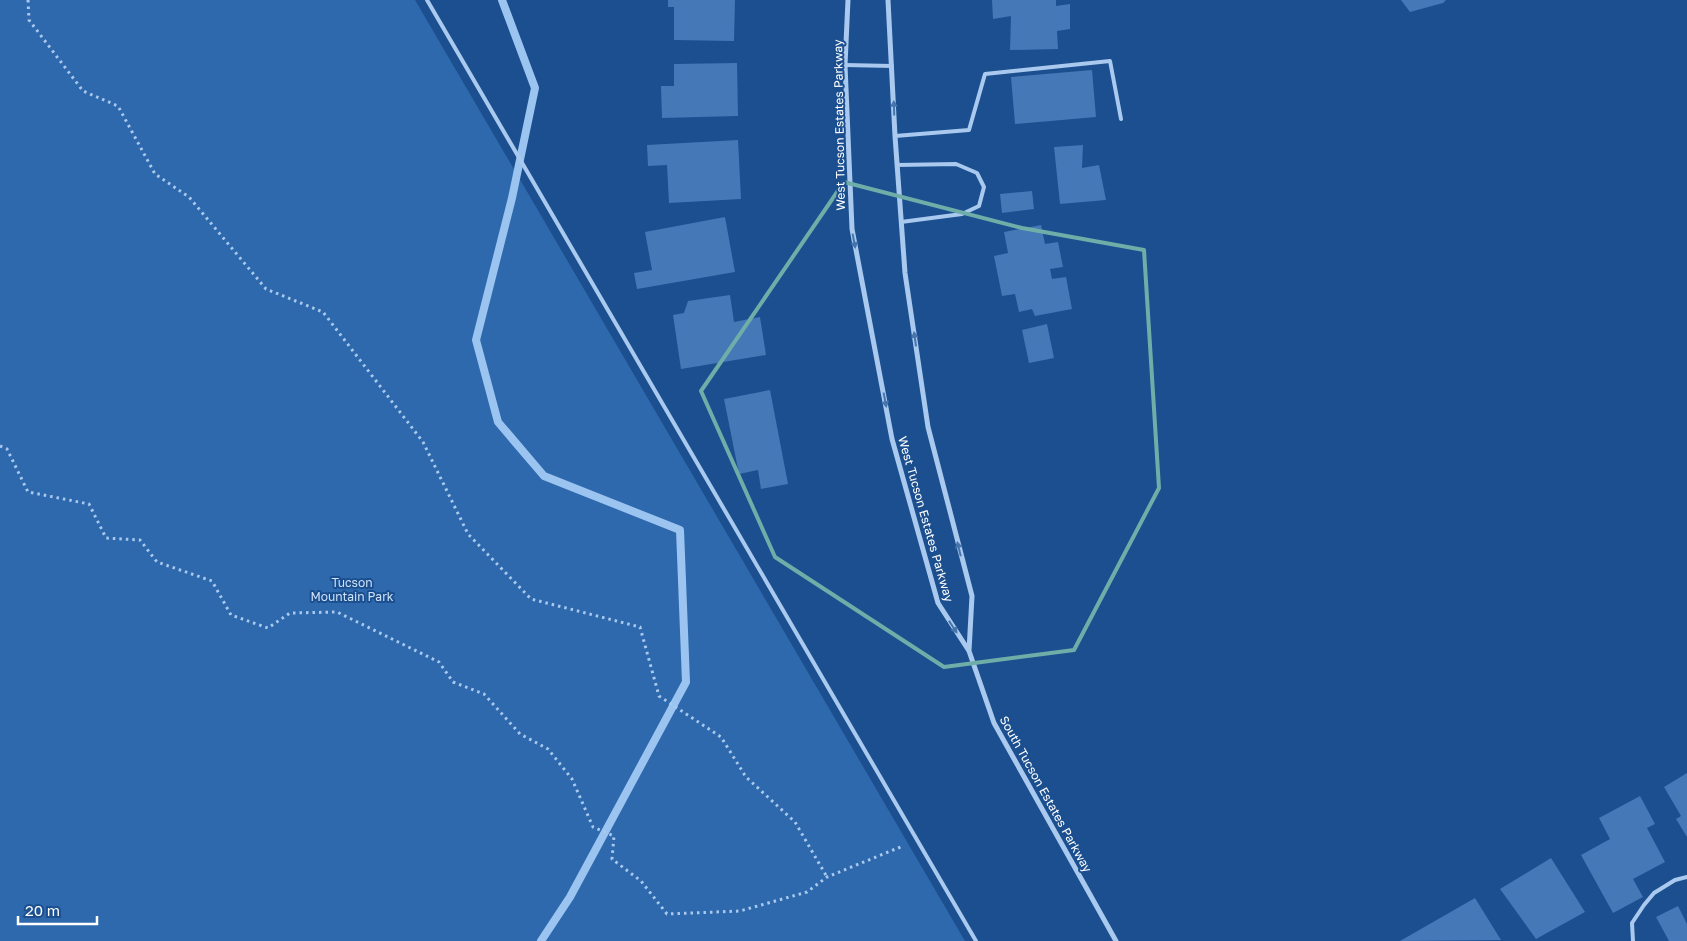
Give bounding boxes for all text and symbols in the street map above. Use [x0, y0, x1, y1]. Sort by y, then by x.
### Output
street label: West Tucson Estates Parkway [830, 39, 848, 211]
one-way arrow [889, 99, 897, 115]
one-way arrow [850, 233, 858, 249]
one-way arrow [911, 331, 919, 347]
one-way arrow [881, 393, 889, 409]
street label: West Tucson Estates Parkway [895, 435, 957, 604]
one-way arrow [955, 542, 963, 557]
park label: Tucson Mountain Park [310, 575, 394, 604]
one-way arrow [949, 620, 958, 634]
street label: South Tucson Estates Parkway [997, 713, 1095, 875]
scale bar [18, 894, 96, 926]
text: 20 m [25, 901, 60, 919]

